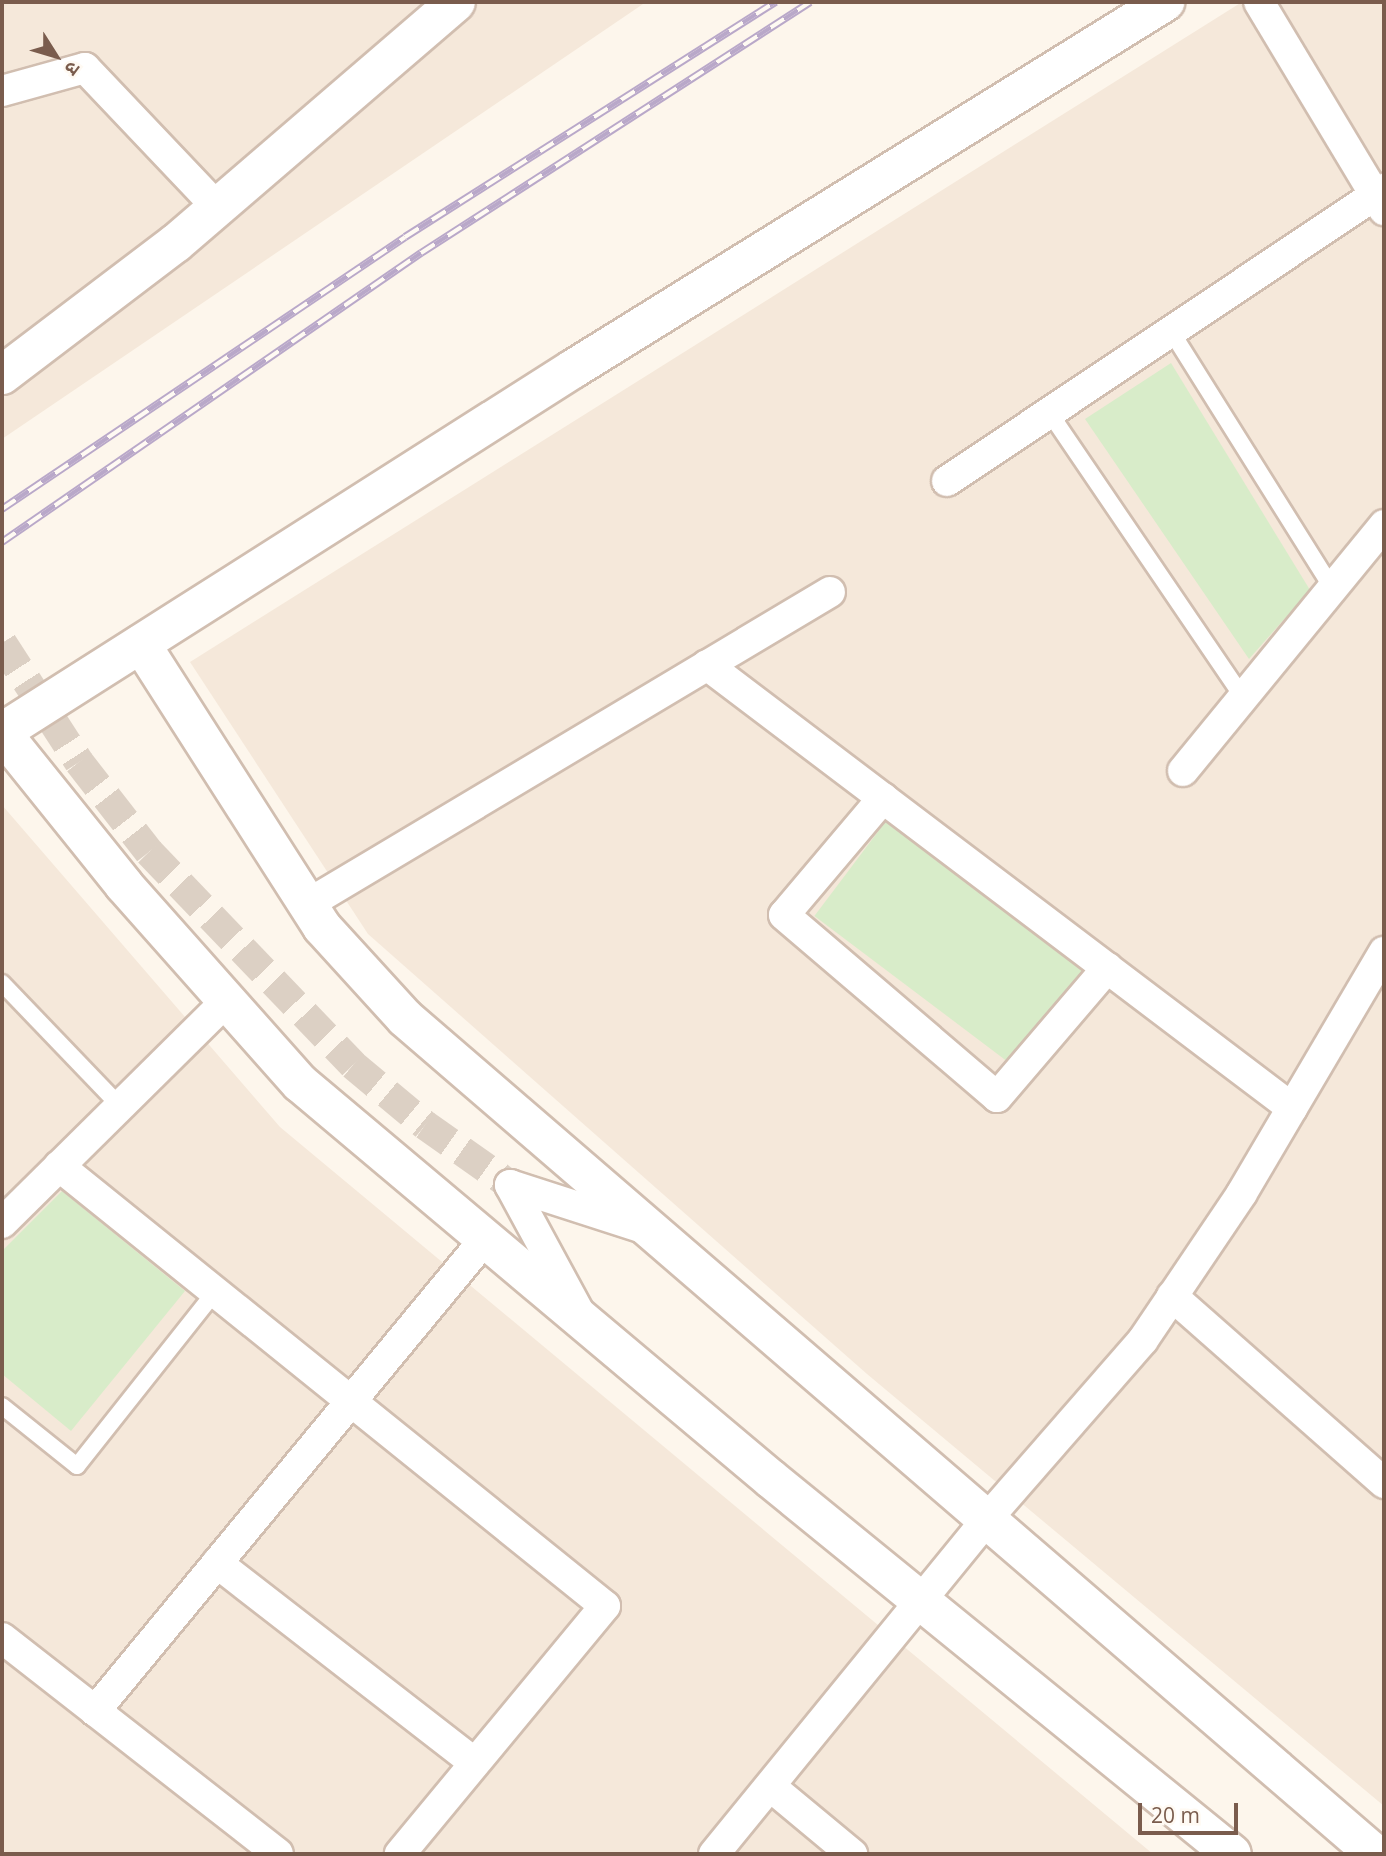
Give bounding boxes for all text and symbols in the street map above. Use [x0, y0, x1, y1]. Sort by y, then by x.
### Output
north arrow [21, 21, 91, 91]
text: उ [59, 56, 87, 81]
scale bar [1141, 1790, 1241, 1834]
text: 20 m [1151, 1801, 1200, 1829]

